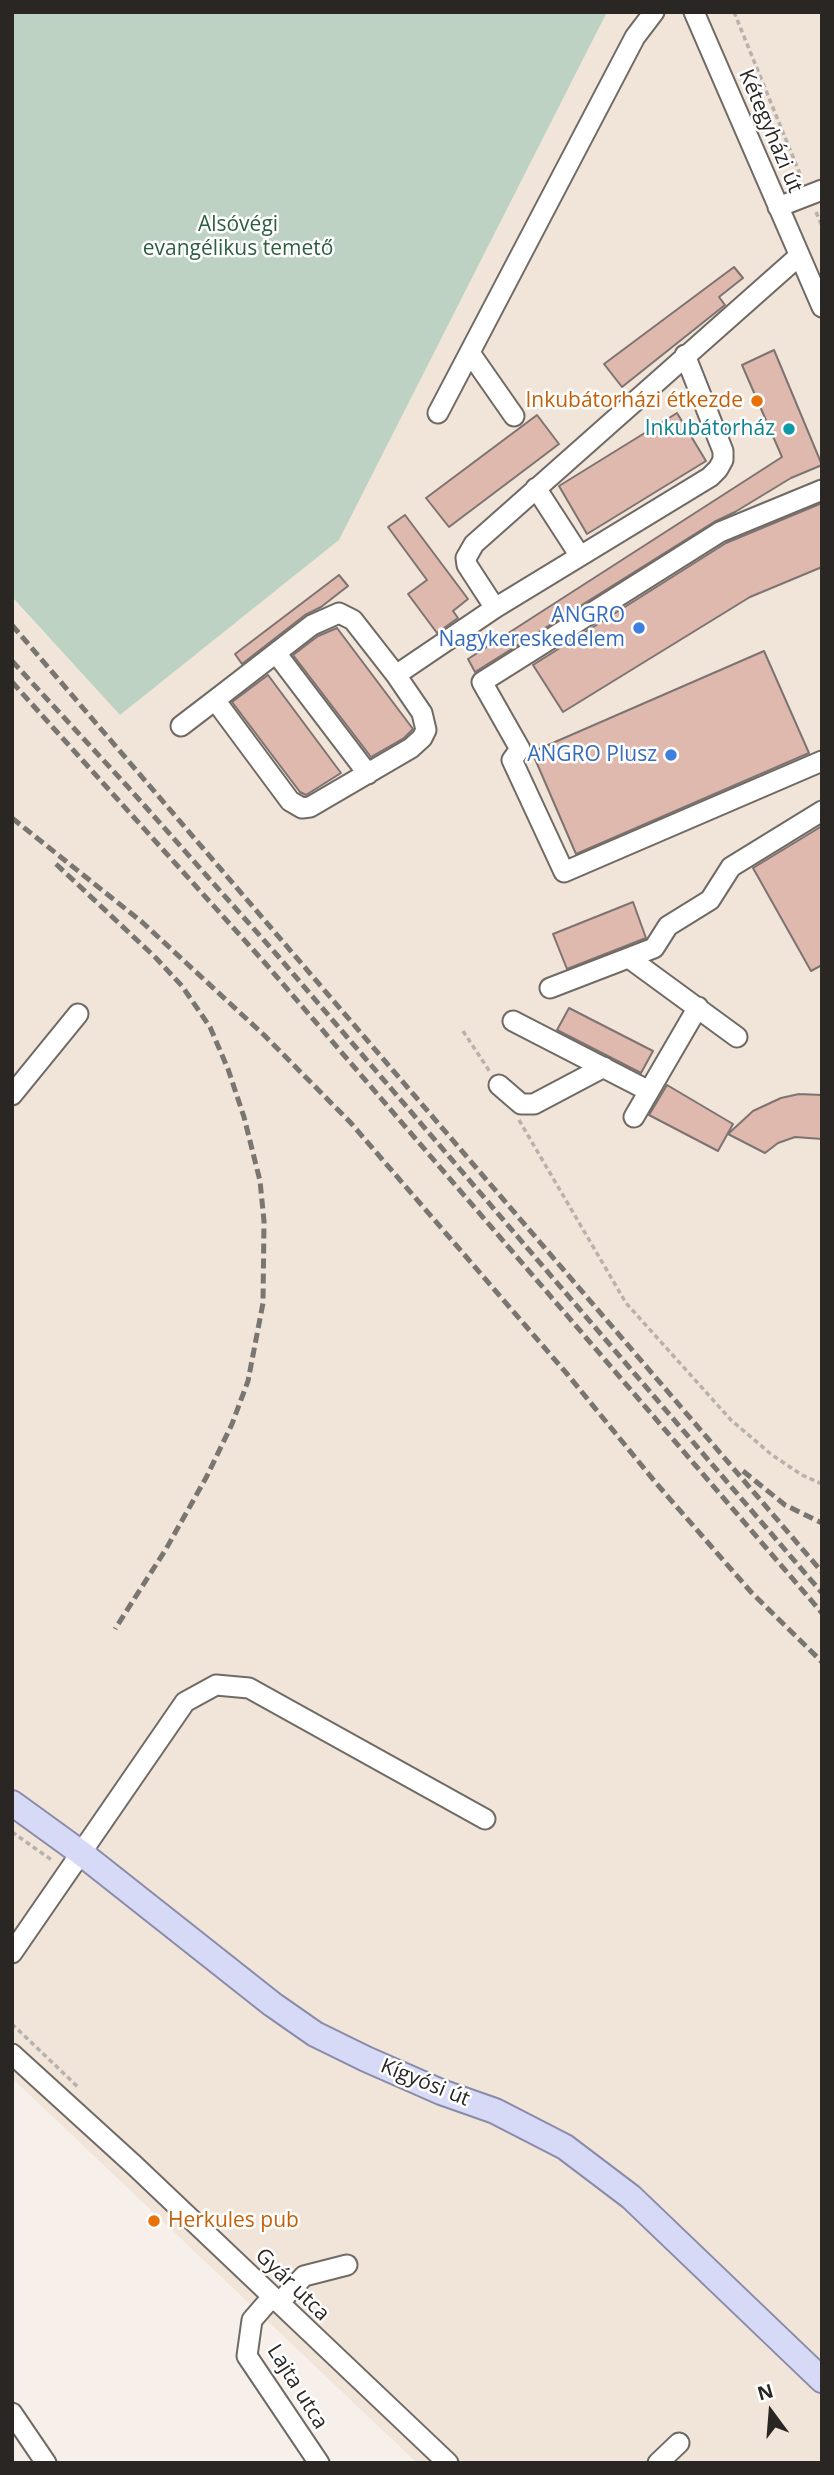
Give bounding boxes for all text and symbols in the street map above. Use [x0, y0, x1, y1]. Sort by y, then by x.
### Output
street label: Kétegyházi út [733, 66, 807, 196]
park label: Alsóvégi evangélikus temető [143, 212, 333, 262]
place label: Inkubátorházi étkezde [525, 388, 743, 414]
marker: Inkubátorházi étkezde [749, 393, 765, 409]
place label: Inkubátorház [645, 416, 775, 442]
marker: Inkubátorház [781, 421, 797, 437]
place label: ANGRO Nagykereskedelem [438, 603, 625, 653]
marker: ANGRO Nagykereskedelem [631, 620, 647, 636]
place label: ANGRO Plusz [527, 742, 657, 768]
marker: ANGRO Plusz [663, 747, 679, 763]
street label: Kígyósi út [377, 2054, 473, 2112]
place label: Herkules pub [168, 2208, 299, 2234]
marker: Herkules pub [146, 2213, 162, 2229]
street label: Gyár utca [250, 2243, 334, 2327]
street label: Lajta utca [261, 2340, 333, 2434]
north arrow [736, 2377, 806, 2447]
text: N [754, 2377, 776, 2406]

